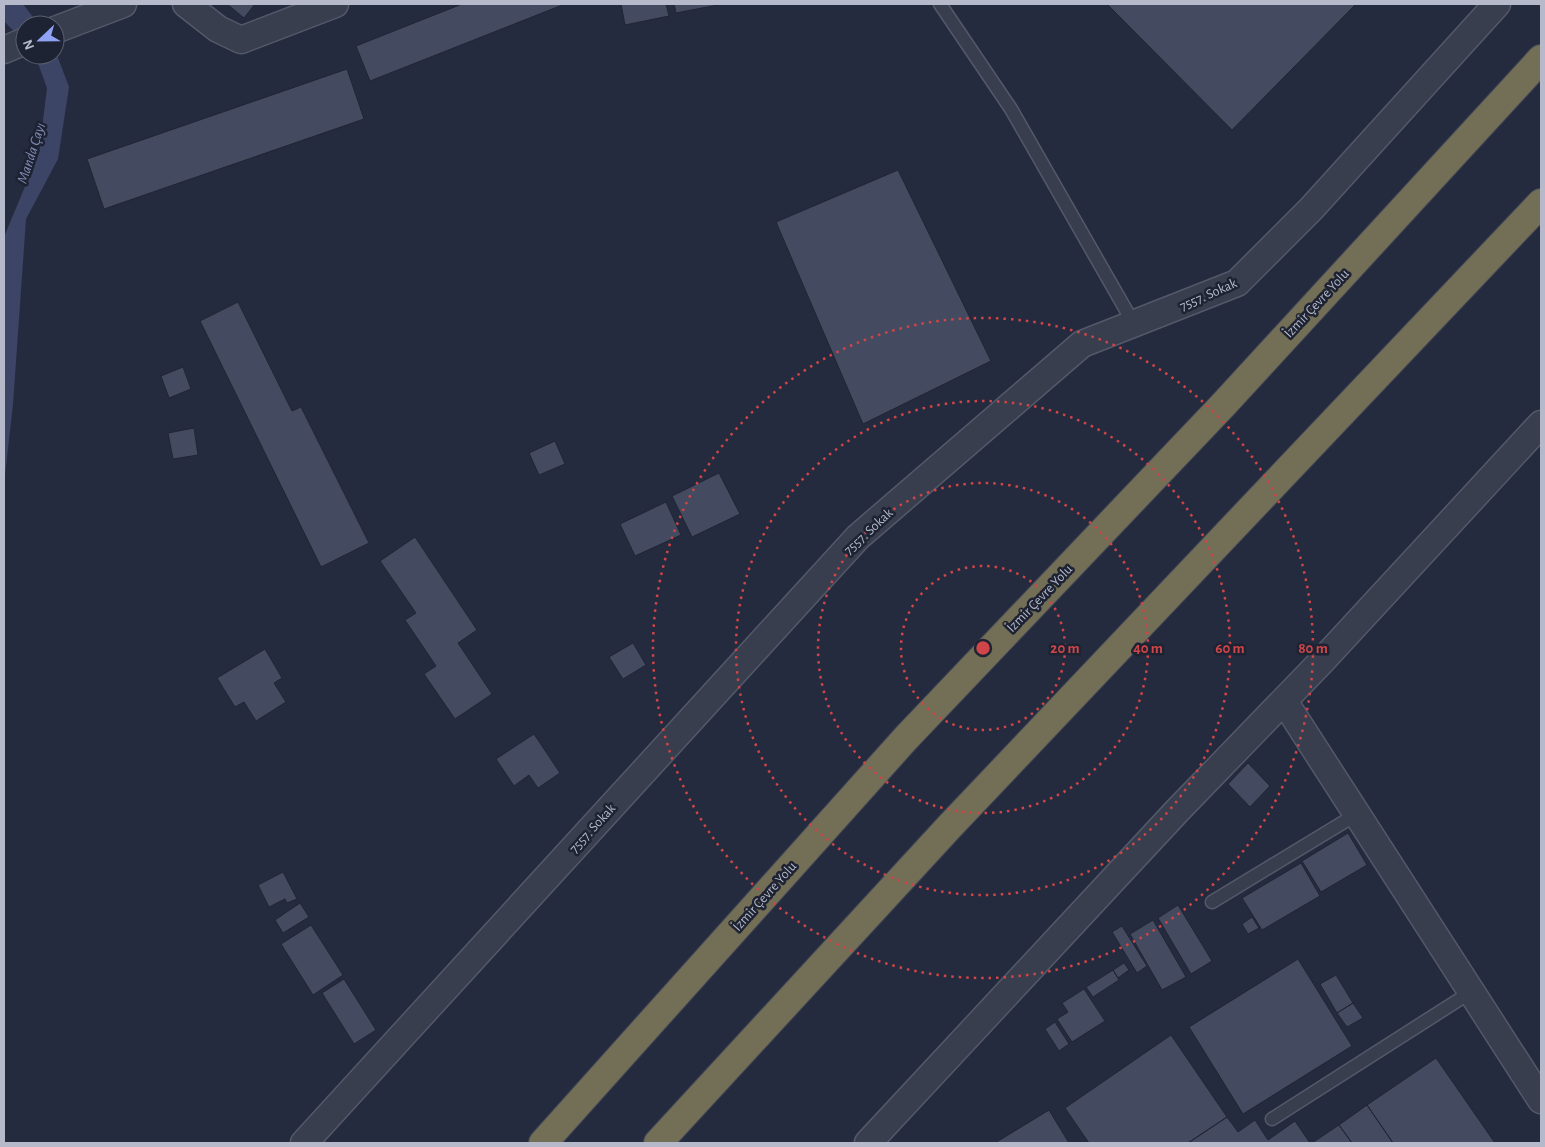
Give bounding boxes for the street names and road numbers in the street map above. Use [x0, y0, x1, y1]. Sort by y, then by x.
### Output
street label: İzmir Çevre Yolu [1280, 265, 1352, 340]
street label: 7557. Sokak [1178, 276, 1240, 314]
street label: 7557. Sokak [842, 505, 896, 558]
street label: İzmir Çevre Yolu [1002, 560, 1075, 635]
street label: 7557. Sokak [567, 801, 619, 856]
street label: İzmir Çevre Yolu [728, 857, 799, 934]

